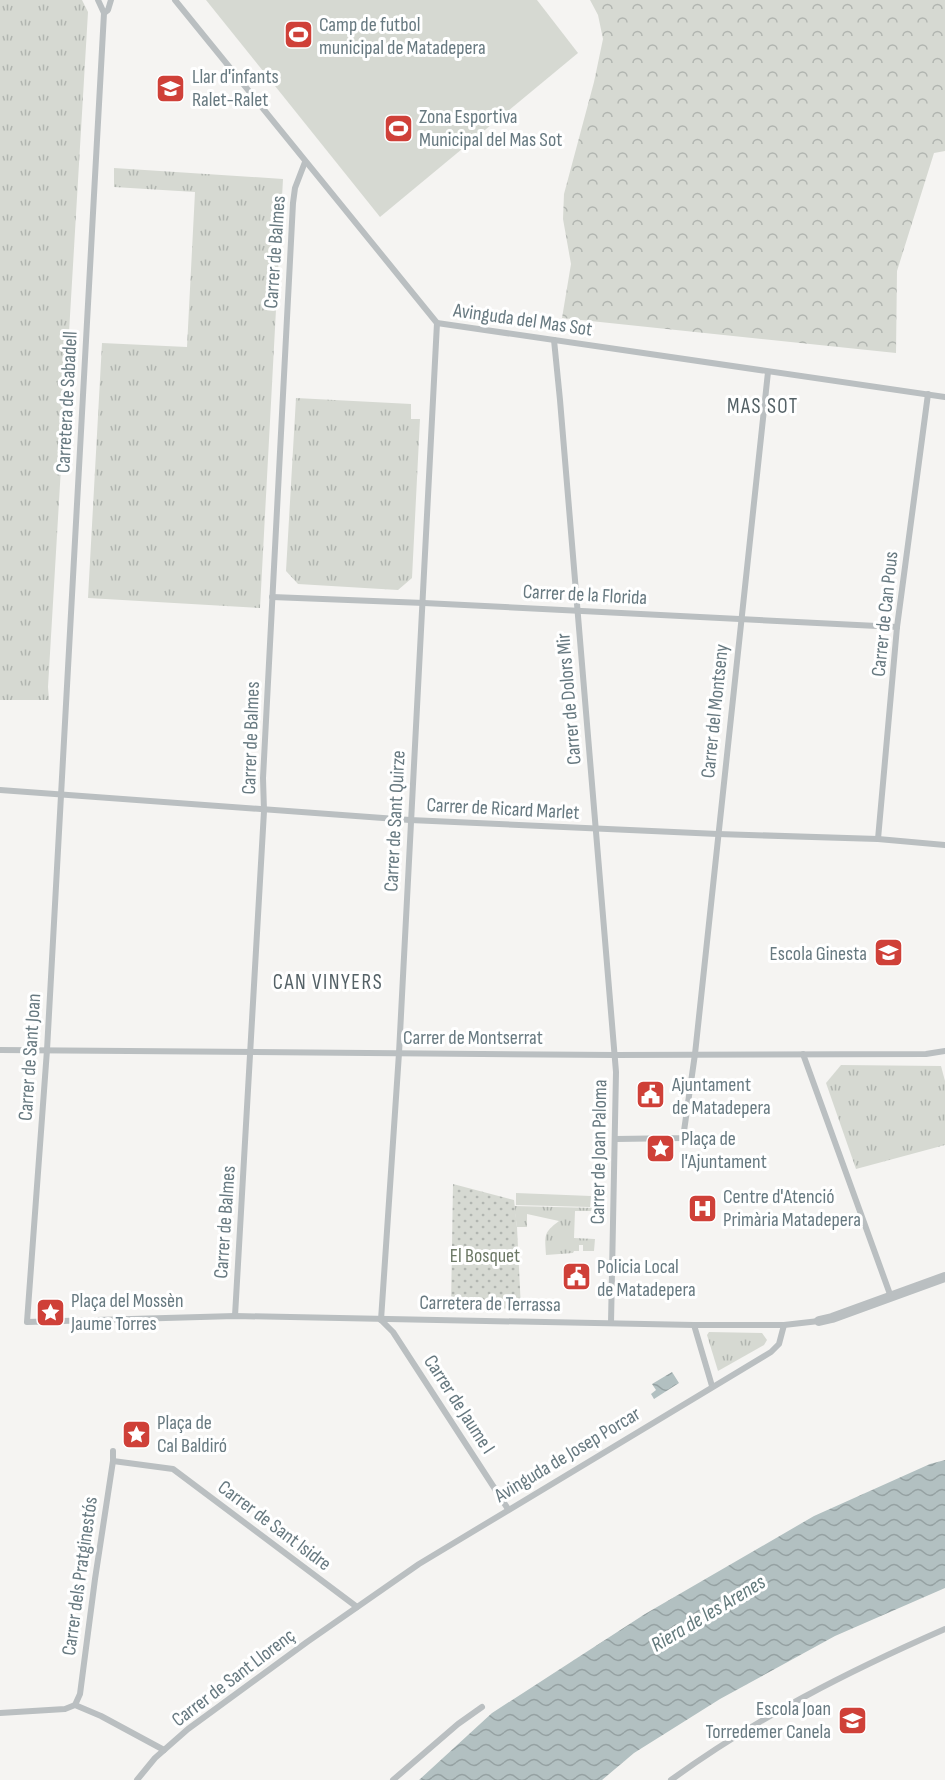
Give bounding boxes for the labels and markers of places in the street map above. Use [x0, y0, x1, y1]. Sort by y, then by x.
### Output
place label: Camp de futbol municipal de Matadepera [319, 13, 486, 60]
sports icon: Camp de futbol municipal de Matadepera [282, 19, 314, 51]
place label: Llar d'infants Ralet-Ralet [192, 65, 279, 112]
school or university icon: Llar d'infants Ralet-Ralet [155, 72, 187, 104]
place label: Zona Esportiva Municipal del Mas Sot [419, 105, 562, 152]
sports icon: Zona Esportiva Municipal del Mas Sot [382, 112, 414, 144]
school or university icon: Escola Ginesta [872, 937, 904, 969]
place label: Escola Ginesta [770, 942, 867, 966]
place label: Ajuntament de Matadepera [671, 1073, 771, 1120]
public building icon: Ajuntament de Matadepera [635, 1079, 667, 1111]
place label: Plaça de l'Ajuntament [681, 1127, 767, 1174]
place icon: Plaça de l'Ajuntament [644, 1133, 676, 1165]
place label: Centre d'Atenció Primària Matadepera [723, 1185, 861, 1232]
hospital icon: Centre d'Atenció Primària Matadepera [686, 1192, 718, 1224]
place label: Policia Local de Matadepera [597, 1255, 696, 1302]
public building icon: Policia Local de Matadepera [560, 1261, 592, 1293]
place label: Plaça del Mossèn Jaume Torres [70, 1289, 184, 1336]
place icon: Plaça del Mossèn Jaume Torres [34, 1296, 66, 1328]
place label: Plaça de Cal Baldiró [157, 1411, 227, 1458]
place icon: Plaça de Cal Baldiró [120, 1418, 152, 1450]
place label: Escola Joan Torredemer Canela [705, 1697, 831, 1744]
school or university icon: Escola Joan Torredemer Canela [836, 1704, 868, 1736]

